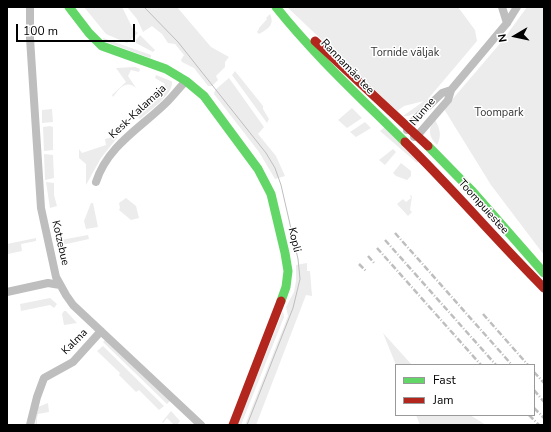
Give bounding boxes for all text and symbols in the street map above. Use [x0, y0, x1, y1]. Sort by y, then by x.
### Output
scale bar [18, 16, 137, 42]
north arrow [495, 16, 535, 56]
text: 100 m [23, 23, 58, 39]
text: N [495, 33, 511, 43]
street label: Rannamäe tee [318, 37, 376, 97]
park label: Tornide väljak [371, 46, 439, 60]
street label: Kesk-Kalamaja [107, 82, 169, 142]
street label: Nunne [407, 95, 439, 129]
park label: Toompark [474, 106, 524, 120]
street label: Toompuiestee [455, 177, 511, 237]
street label: Kotzebue [48, 219, 72, 267]
street label: Kopli [285, 226, 303, 254]
street label: Kalma [59, 326, 91, 358]
legend [395, 364, 535, 416]
text: Fast [433, 372, 456, 388]
text: Jam [433, 392, 454, 408]

